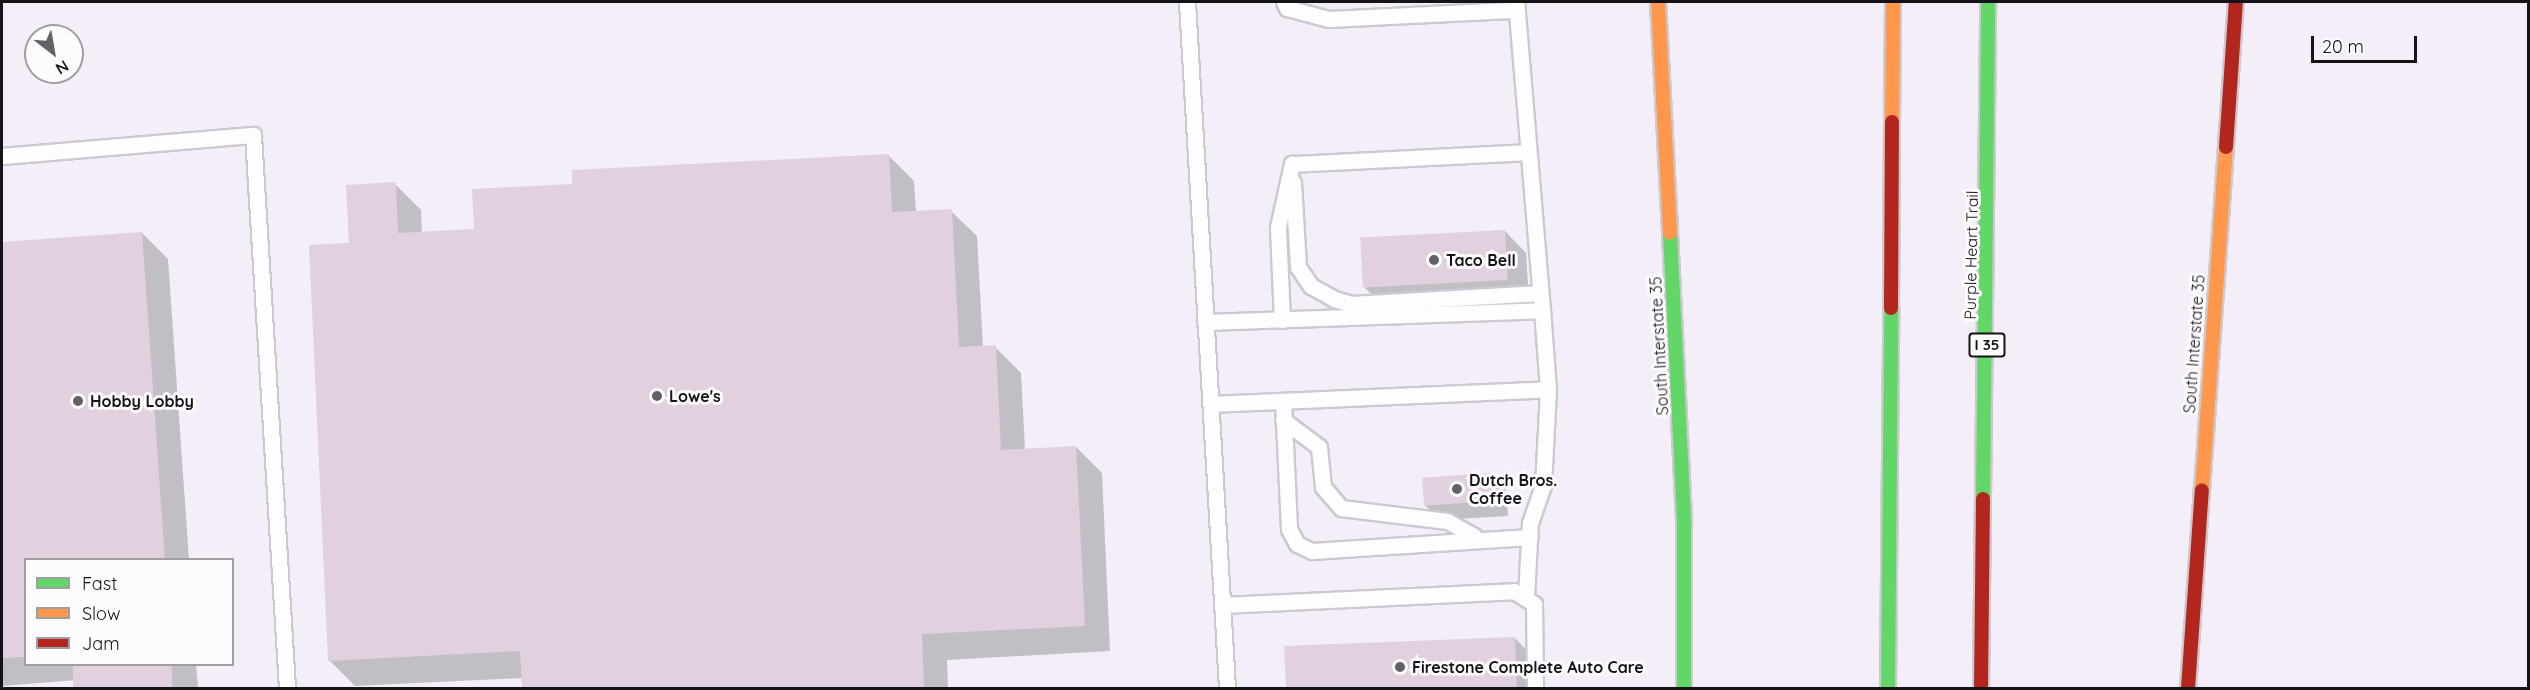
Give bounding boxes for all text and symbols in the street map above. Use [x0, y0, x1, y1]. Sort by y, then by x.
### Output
north arrow [24, 24, 84, 84]
scale bar [2314, 24, 2420, 62]
text: 20 m [2322, 35, 2364, 58]
text: N [52, 56, 72, 79]
street label: Purple Heart Trail [1960, 190, 1982, 320]
place label: Taco Bell [1446, 250, 1516, 270]
marker: Taco Bell [1427, 253, 1441, 267]
street label: South Interstate 35 [2180, 274, 2208, 414]
street label: South Interstate 35 [1646, 276, 1672, 416]
road number: I 35 [1968, 333, 2006, 357]
place label: Lowe's [669, 386, 721, 406]
marker: Lowe's [650, 389, 664, 403]
place label: Hobby Lobby [90, 391, 194, 411]
marker: Hobby Lobby [71, 394, 85, 408]
place label: Dutch Bros. Coffee [1469, 470, 1557, 508]
marker: Dutch Bros. Coffee [1450, 482, 1464, 496]
legend [24, 558, 234, 666]
text: Fast [82, 572, 117, 595]
text: Slow [82, 602, 120, 625]
text: Jam [82, 632, 120, 655]
place label: Firestone Complete Auto Care [1412, 657, 1644, 677]
marker: Firestone Complete Auto Care [1393, 660, 1407, 674]

